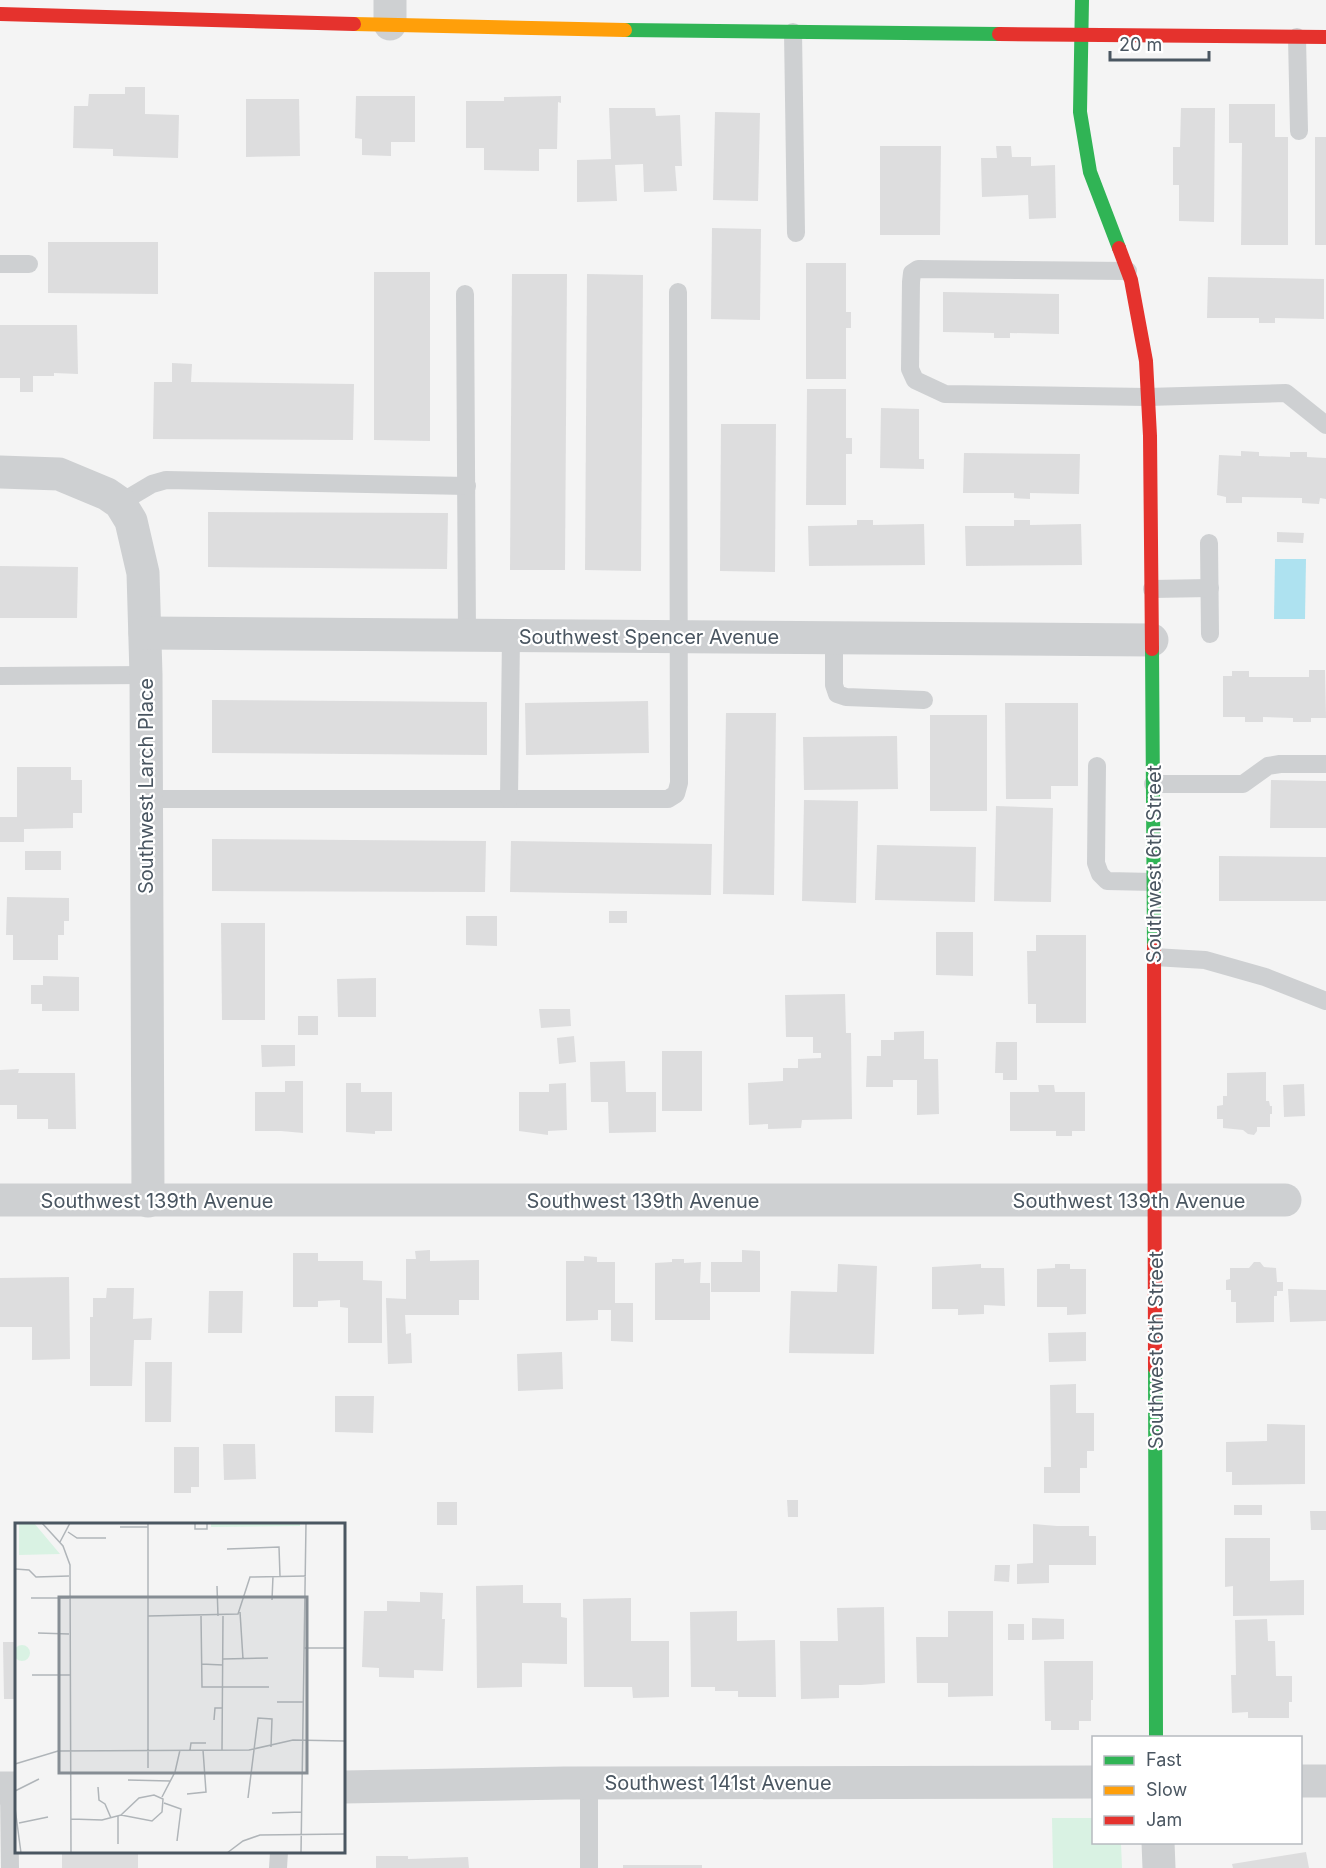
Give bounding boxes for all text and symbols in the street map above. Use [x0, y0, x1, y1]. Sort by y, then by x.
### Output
scale bar [1110, 24, 1209, 62]
text: 20 m [1119, 34, 1162, 55]
street label: Southwest Spencer Avenue [519, 625, 779, 649]
street label: Southwest Larch Place [134, 678, 158, 894]
street label: Southwest 6th Street [1142, 764, 1166, 963]
street label: Southwest 139th Avenue [41, 1189, 273, 1213]
street label: Southwest 139th Avenue [527, 1189, 759, 1213]
street label: Southwest 139th Avenue [1013, 1189, 1245, 1213]
street label: Southwest 6th Street [1144, 1250, 1168, 1449]
inset map [15, 1523, 345, 1853]
legend [1092, 1736, 1302, 1844]
text: Fast [1146, 1749, 1182, 1770]
street label: Southwest 141st Avenue [604, 1771, 832, 1795]
text: Slow [1146, 1779, 1187, 1800]
text: Jam [1146, 1809, 1182, 1830]

